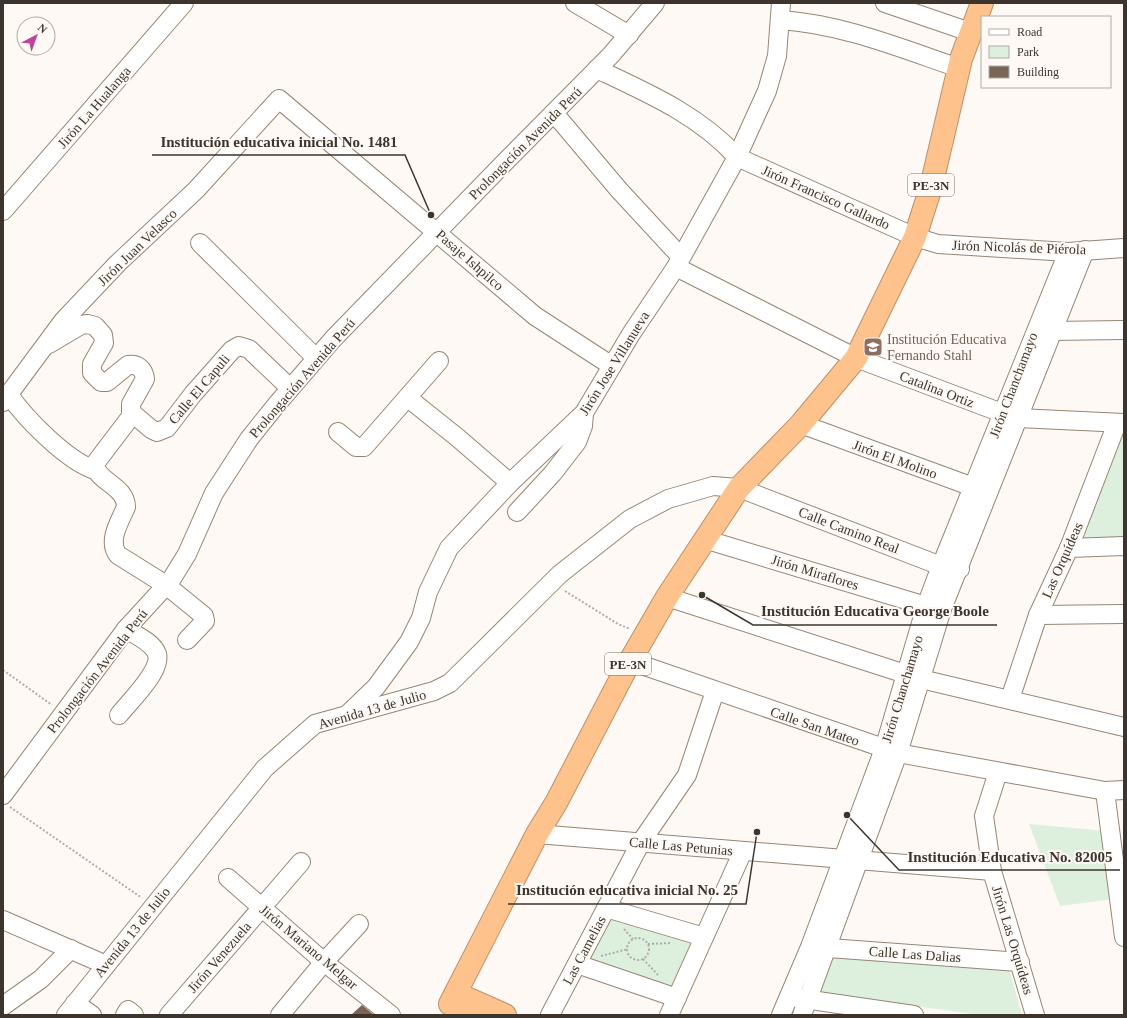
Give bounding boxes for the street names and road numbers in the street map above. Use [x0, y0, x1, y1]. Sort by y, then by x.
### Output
street label: Jirón La Hualanga [55, 63, 134, 151]
street label: Prolongación Avenida Perú [466, 84, 585, 203]
street label: Jirón Francisco Gallardo [760, 162, 892, 232]
road number: PE-3N [908, 174, 954, 196]
street label: Jirón Juan Velasco [95, 206, 180, 289]
street label: Pasaje Ishpilco [433, 227, 506, 294]
street label: Jirón Nicolás de Piérola [952, 238, 1087, 257]
street label: Jirón Jose Villanueva [576, 308, 653, 418]
street label: Prolongación Avenida Perú [247, 316, 358, 441]
street label: Jirón Chanchamayo [986, 330, 1040, 440]
street label: Calle El Capuli [166, 351, 233, 427]
street label: Catalina Ortiz [897, 368, 976, 411]
street label: Jirón El Molino [851, 437, 939, 482]
street label: Calle Camino Real [796, 504, 901, 557]
street label: Las Orquídeas [1039, 520, 1086, 600]
street label: Jirón Miraflores [769, 552, 860, 593]
street label: Prolongación Avenida Perú [44, 606, 150, 736]
street label: Jirón Chanchamayo [879, 634, 926, 745]
road number: PE-3N [605, 653, 651, 675]
street label: Avenida 13 de Julio [317, 687, 428, 732]
street label: Calle San Mateo [768, 704, 861, 749]
street label: Calle Las Petunias [628, 834, 734, 859]
street label: Avenida 13 de Julio [92, 884, 173, 980]
street label: Jirón Las Orquídeas [989, 884, 1036, 996]
street label: Jirón Mariano Melgar [257, 902, 361, 993]
street label: Las Camelias [560, 913, 609, 987]
street label: Jirón Venezuela [185, 918, 255, 996]
street label: Calle Las Dalias [868, 944, 962, 965]

